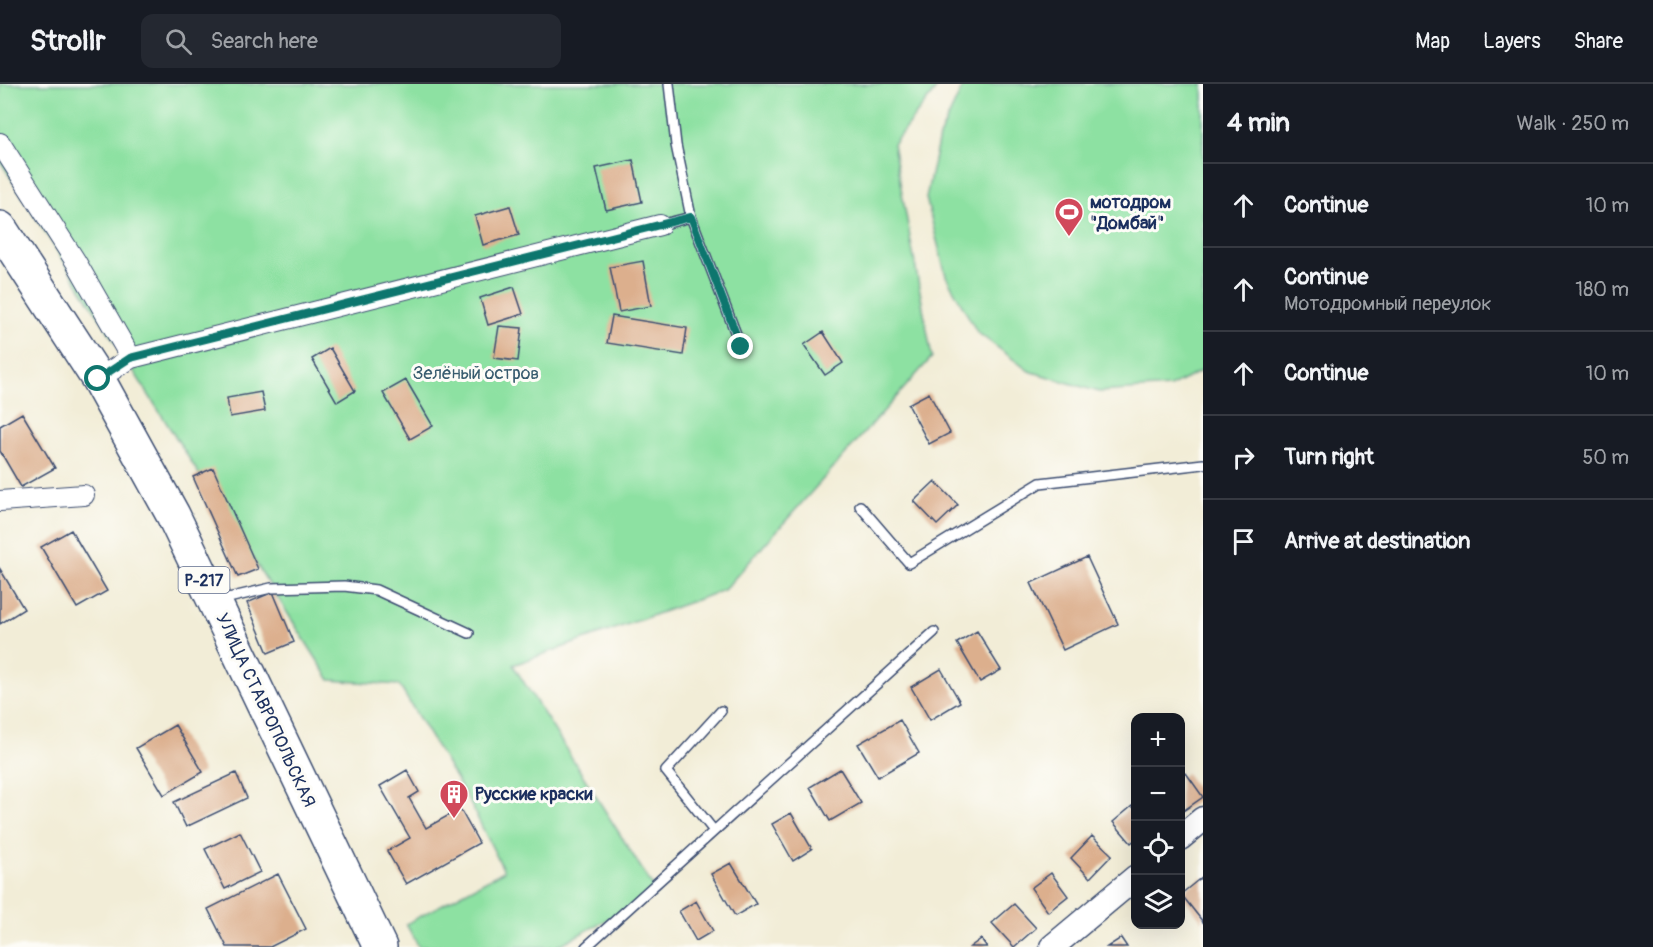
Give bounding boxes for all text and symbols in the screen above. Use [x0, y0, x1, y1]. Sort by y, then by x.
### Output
search box [141, 14, 561, 68]
text: Strollr [30, 24, 105, 59]
icon: search [162, 25, 195, 58]
text: Search here [210, 27, 318, 55]
text: Map [1415, 28, 1450, 55]
text: Layers [1483, 28, 1541, 55]
text: Share [1574, 28, 1623, 55]
text: 4 min [1227, 107, 1290, 139]
text: Walk · 250 m [1517, 111, 1629, 136]
icon: ahead [1227, 189, 1260, 222]
place label: мотодром "Домбай" [1090, 191, 1171, 235]
text: Continue [1284, 191, 1368, 219]
text: 10 m [1585, 193, 1629, 218]
sports icon: мотодром "Домбай" [1053, 196, 1085, 238]
text: Continue [1284, 263, 1368, 291]
icon: ahead [1227, 273, 1260, 306]
text: 180 m [1575, 277, 1629, 302]
text: Мотодромный переулок [1284, 291, 1492, 316]
route end [727, 333, 753, 359]
icon: ahead [1227, 357, 1260, 390]
text: Continue [1284, 359, 1368, 387]
text: 10 m [1585, 361, 1629, 386]
park label: Зелёный остров [413, 362, 539, 385]
route start [84, 365, 110, 391]
icon: right [1227, 441, 1260, 474]
text: Turn right [1284, 443, 1374, 471]
text: 50 m [1582, 445, 1629, 470]
icon: arrive [1227, 525, 1260, 558]
text: Arrive at destination [1284, 527, 1470, 555]
road number: Р-217 [178, 567, 230, 593]
street label: УЛИЦА СТАВРОПОЛЬСКАЯ [210, 610, 321, 811]
map controls [1131, 713, 1185, 929]
button: + [1131, 713, 1185, 767]
button: − [1131, 767, 1185, 821]
building icon: Русские краски [438, 778, 470, 820]
place label: Русские краски [475, 783, 593, 806]
button: locate [1131, 821, 1185, 875]
button: layers [1131, 875, 1185, 929]

